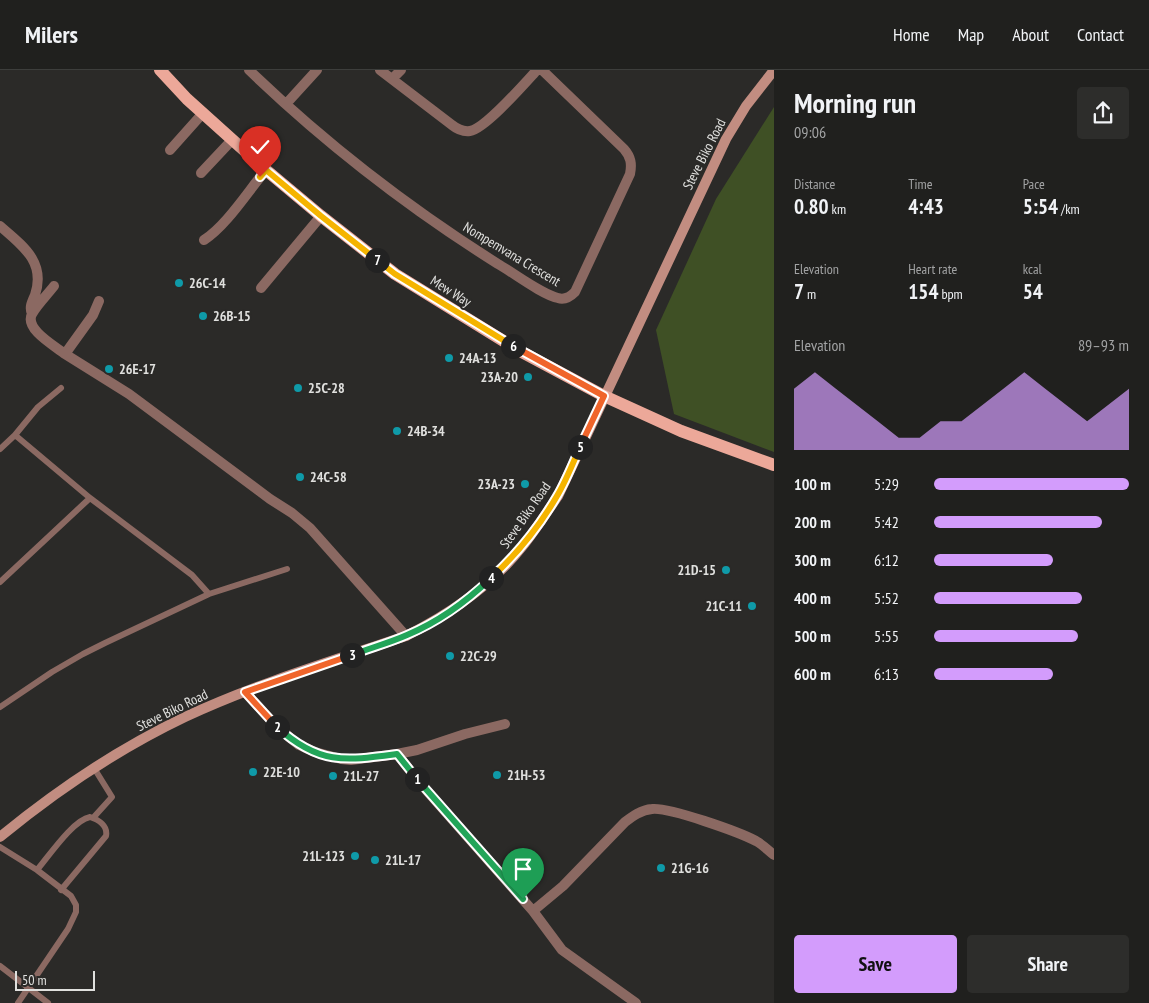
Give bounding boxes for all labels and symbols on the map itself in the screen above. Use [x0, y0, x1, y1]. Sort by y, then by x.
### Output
street label: Steve Biko Road [678, 115, 730, 193]
pin [239, 126, 281, 177]
street label: Nompemvana Crescent [460, 218, 564, 290]
pin: 7 [364, 248, 390, 272]
street label: Mew Way [427, 271, 476, 311]
place label: 26C-14 [189, 274, 226, 292]
marker: 26C-14 [173, 277, 185, 289]
place label: 26B-15 [213, 307, 251, 325]
marker: 26B-15 [197, 310, 209, 322]
pin: 6 [500, 334, 526, 358]
place label: 24A-13 [459, 349, 497, 367]
marker: 24A-13 [443, 352, 455, 364]
place label: 26E-17 [119, 360, 156, 378]
marker: 26E-17 [103, 363, 115, 375]
place label: 23A-20 [481, 368, 518, 386]
marker: 23A-20 [522, 371, 534, 383]
place label: 25C-28 [308, 379, 345, 397]
marker: 25C-28 [292, 382, 304, 394]
place label: 24B-34 [407, 422, 445, 440]
marker: 24B-34 [391, 425, 403, 437]
pin: 5 [568, 434, 592, 460]
place label: 24C-58 [310, 468, 347, 486]
marker: 24C-58 [294, 471, 306, 483]
place label: 23A-23 [478, 475, 515, 493]
street label: Steve Biko Road [495, 478, 555, 552]
marker: 23A-23 [519, 478, 531, 490]
place label: 21D-15 [678, 561, 716, 579]
marker: 21D-15 [720, 564, 732, 576]
pin: 4 [478, 566, 504, 590]
place label: 21C-11 [705, 597, 742, 615]
marker: 21C-11 [746, 600, 758, 612]
pin: 3 [340, 642, 364, 668]
place label: 22C-29 [460, 647, 497, 665]
marker: 22C-29 [444, 650, 456, 662]
street label: Steve Biko Road [133, 685, 211, 735]
pin: 2 [264, 714, 290, 740]
place label: 22E-10 [263, 763, 300, 781]
marker: 22E-10 [247, 766, 259, 778]
pin: 1 [404, 766, 430, 792]
place label: 21H-53 [507, 766, 545, 784]
place label: 21L-27 [343, 767, 379, 785]
marker: 21H-53 [491, 769, 503, 781]
marker: 21L-27 [327, 770, 339, 782]
place label: 21L-123 [302, 847, 345, 865]
pin [502, 848, 544, 899]
marker: 21L-123 [349, 850, 361, 862]
place label: 21L-17 [385, 851, 421, 869]
marker: 21L-17 [369, 854, 381, 866]
place label: 21G-16 [671, 859, 709, 877]
marker: 21G-16 [655, 862, 667, 874]
scale bar [15, 968, 95, 991]

